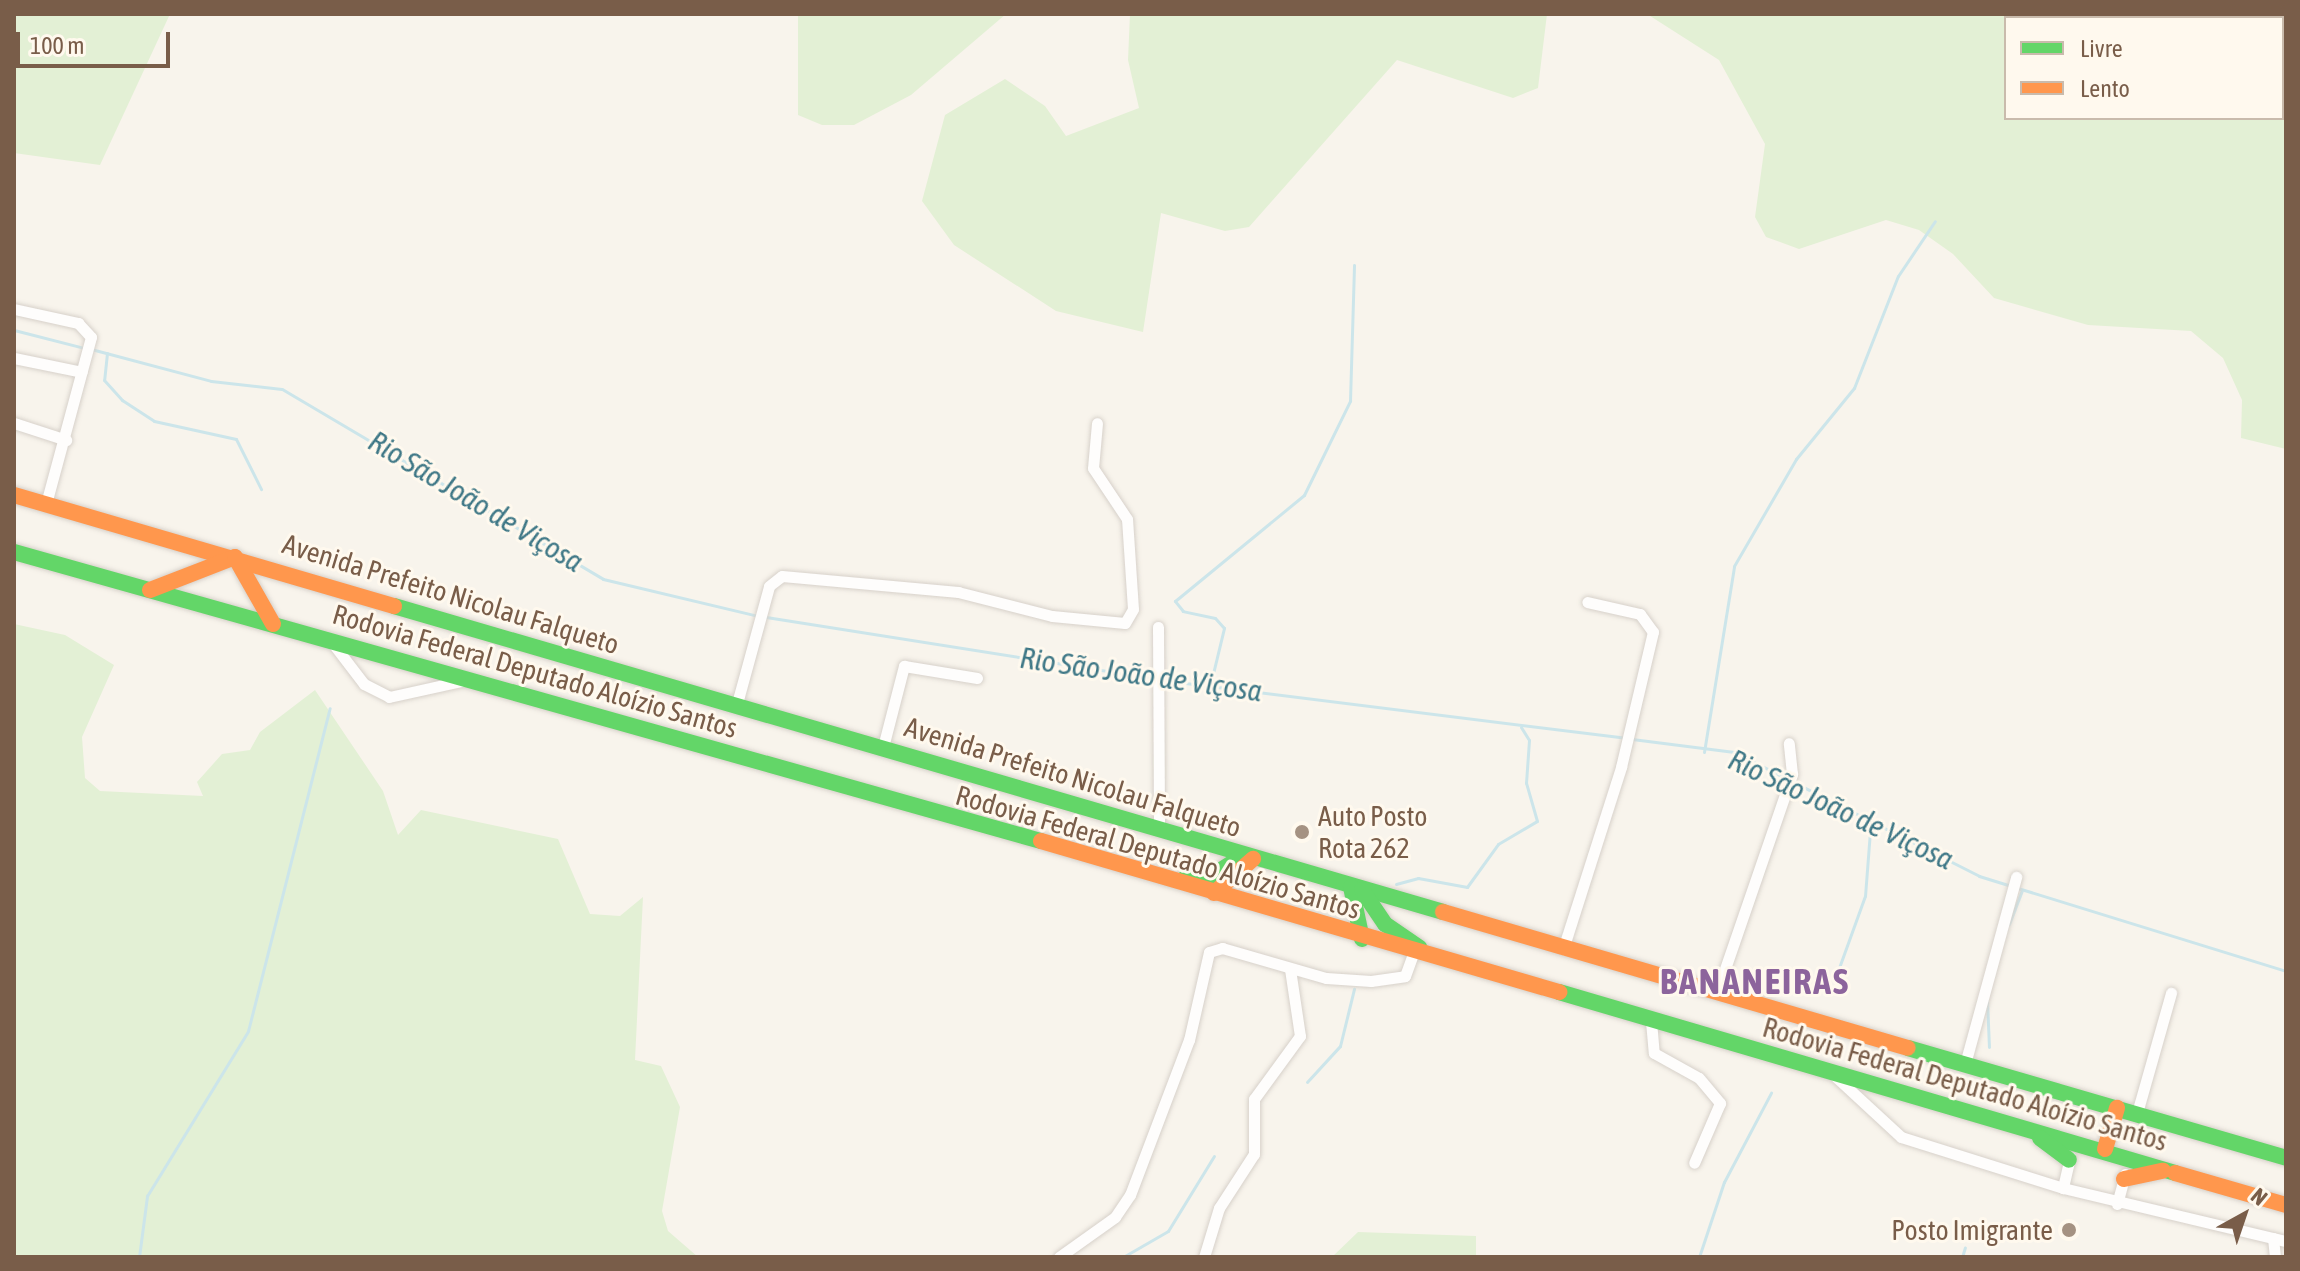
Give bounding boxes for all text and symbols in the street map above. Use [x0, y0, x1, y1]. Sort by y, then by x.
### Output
scale bar [20, 16, 174, 66]
legend [2004, 16, 2284, 120]
text: 100 m [30, 32, 84, 59]
text: Livre [2080, 35, 2123, 62]
text: Lento [2080, 75, 2130, 102]
water label: Rio São João de Viçosa [362, 423, 590, 579]
street label: Avenida Prefeito Nicolau Falqueto [279, 527, 623, 661]
street label: Rodovia Federal Deputado Aloízio Santos [329, 597, 741, 745]
water label: Rio São João de Viçosa [1018, 639, 1264, 709]
street label: Avenida Prefeito Nicolau Falqueto [901, 710, 1245, 844]
water label: Rio São João de Viçosa [1723, 741, 1959, 877]
street label: Rodovia Federal Deputado Aloízio Santos [952, 778, 1364, 926]
place label: Auto Posto Rota 262 [1318, 799, 1427, 865]
marker: Auto Posto Rota 262 [1293, 823, 1311, 841]
district label: BANANEIRAS [1660, 960, 1850, 1004]
street label: Rodovia Federal Deputado Aloízio Santos [1759, 1010, 2171, 1158]
north arrow [2204, 1175, 2284, 1255]
text: N [2246, 1182, 2273, 1211]
place label: Posto Imigrante [1891, 1213, 2053, 1247]
marker: Posto Imigrante [2060, 1221, 2078, 1239]

